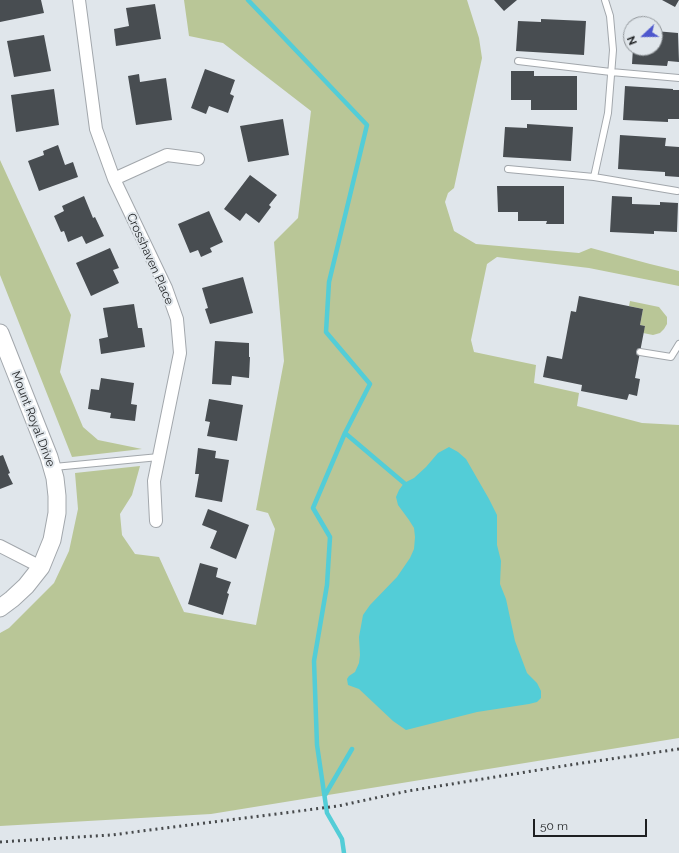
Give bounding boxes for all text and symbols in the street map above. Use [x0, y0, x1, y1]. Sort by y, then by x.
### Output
north arrow [623, 16, 663, 56]
text: N [625, 34, 640, 47]
street label: Crosshaven Place [123, 211, 177, 307]
street label: Mount Royal Drive [8, 369, 58, 469]
scale bar [535, 811, 649, 837]
text: 50 m [540, 819, 568, 833]

